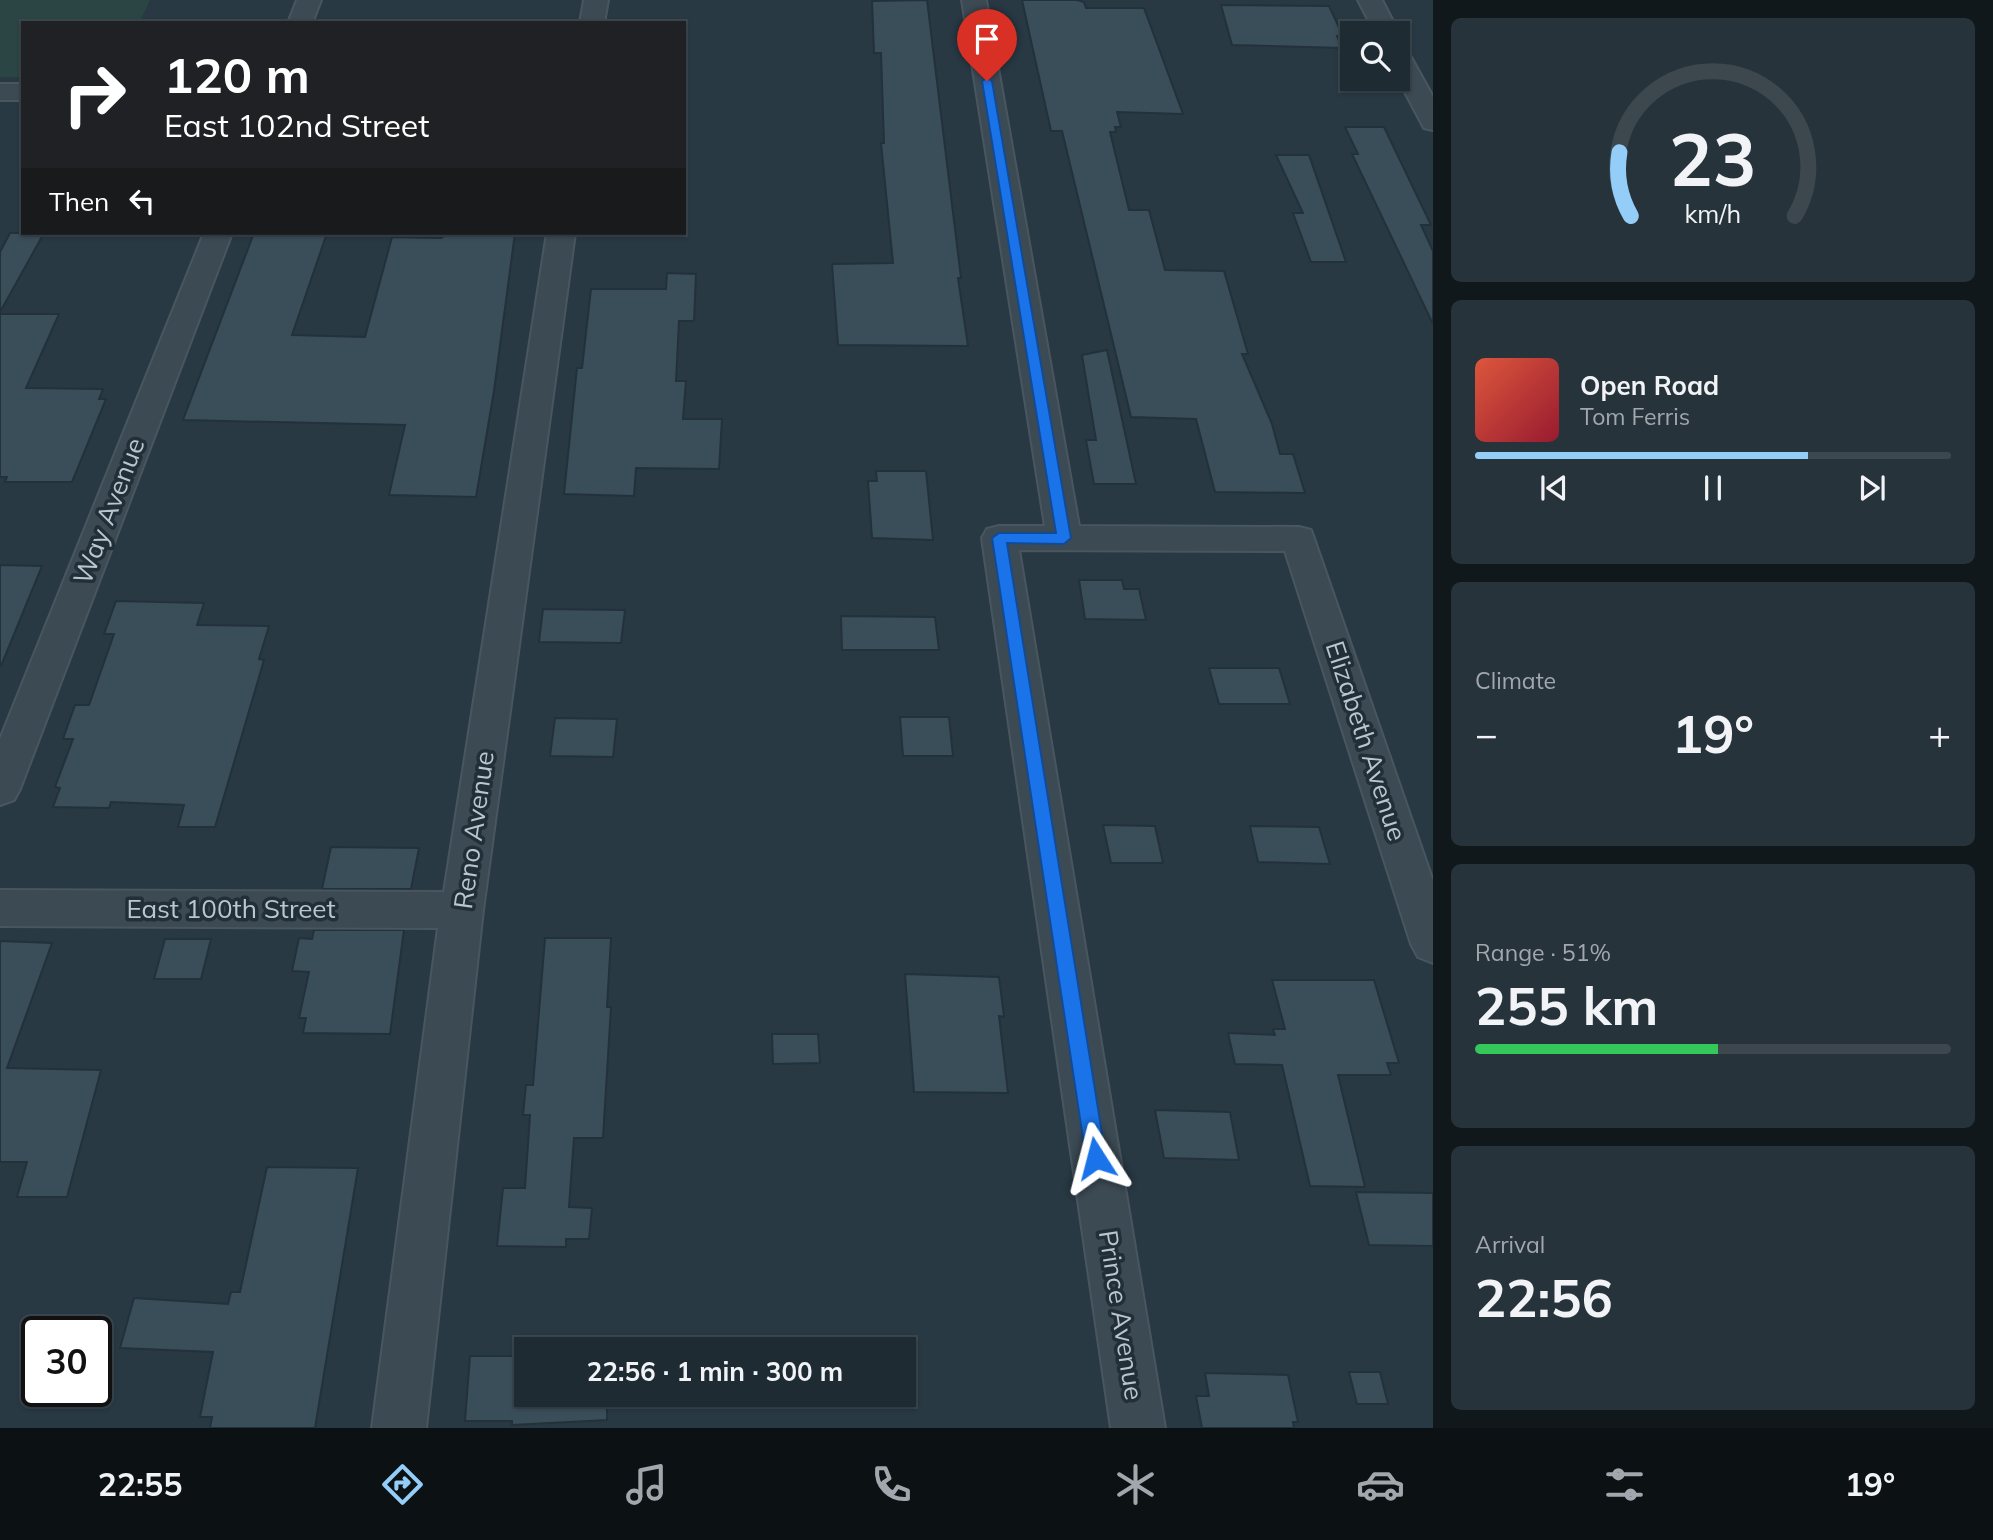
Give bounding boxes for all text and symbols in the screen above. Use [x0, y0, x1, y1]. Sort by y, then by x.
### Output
pin [957, 9, 1017, 81]
icon: arrive [968, 20, 1006, 58]
map controls [1340, 21, 1410, 91]
button: search [1340, 21, 1410, 91]
text: 120 m [164, 44, 310, 105]
icon: right [49, 49, 140, 140]
text: East 102nd Street [164, 105, 429, 145]
text: 23 [1669, 113, 1757, 204]
icon: left [123, 182, 161, 220]
text: Then [49, 185, 109, 218]
text: km/h [1685, 198, 1741, 229]
text: Open Road [1580, 369, 1719, 402]
text: Tom Ferris [1580, 402, 1690, 431]
street label: Way Avenue [66, 433, 152, 589]
icon: previous [1535, 469, 1573, 507]
icon: pause [1694, 469, 1732, 507]
icon: next [1853, 469, 1891, 507]
street label: Elizabeth Avenue [1319, 637, 1414, 845]
text: Climate [1475, 666, 1556, 695]
text: 19° [1672, 701, 1754, 766]
text: − [1475, 710, 1498, 758]
text: + [1928, 710, 1951, 758]
street label: Reno Avenue [446, 749, 501, 911]
street label: East 100th Street [126, 892, 336, 925]
text: Range · 51% [1475, 938, 1611, 967]
text: 255 km [1475, 973, 1658, 1038]
position arrow [1059, 1121, 1133, 1195]
street label: Prince Avenue [1092, 1228, 1151, 1402]
text: Arrival [1475, 1230, 1545, 1259]
text: 22:56 [1475, 1265, 1613, 1330]
speed limit sign: 30 [21, 1316, 112, 1407]
text: 22:56 · 1 min · 300 m [587, 1355, 843, 1388]
icon: directions [378, 1460, 427, 1509]
icon: music [622, 1460, 671, 1509]
icon: phone [867, 1460, 916, 1509]
icon: climate [1111, 1460, 1160, 1509]
icon: car [1356, 1460, 1405, 1509]
icon: filters [1600, 1460, 1649, 1509]
text: 22:55 [98, 1464, 182, 1504]
text: 19° [1845, 1464, 1895, 1504]

